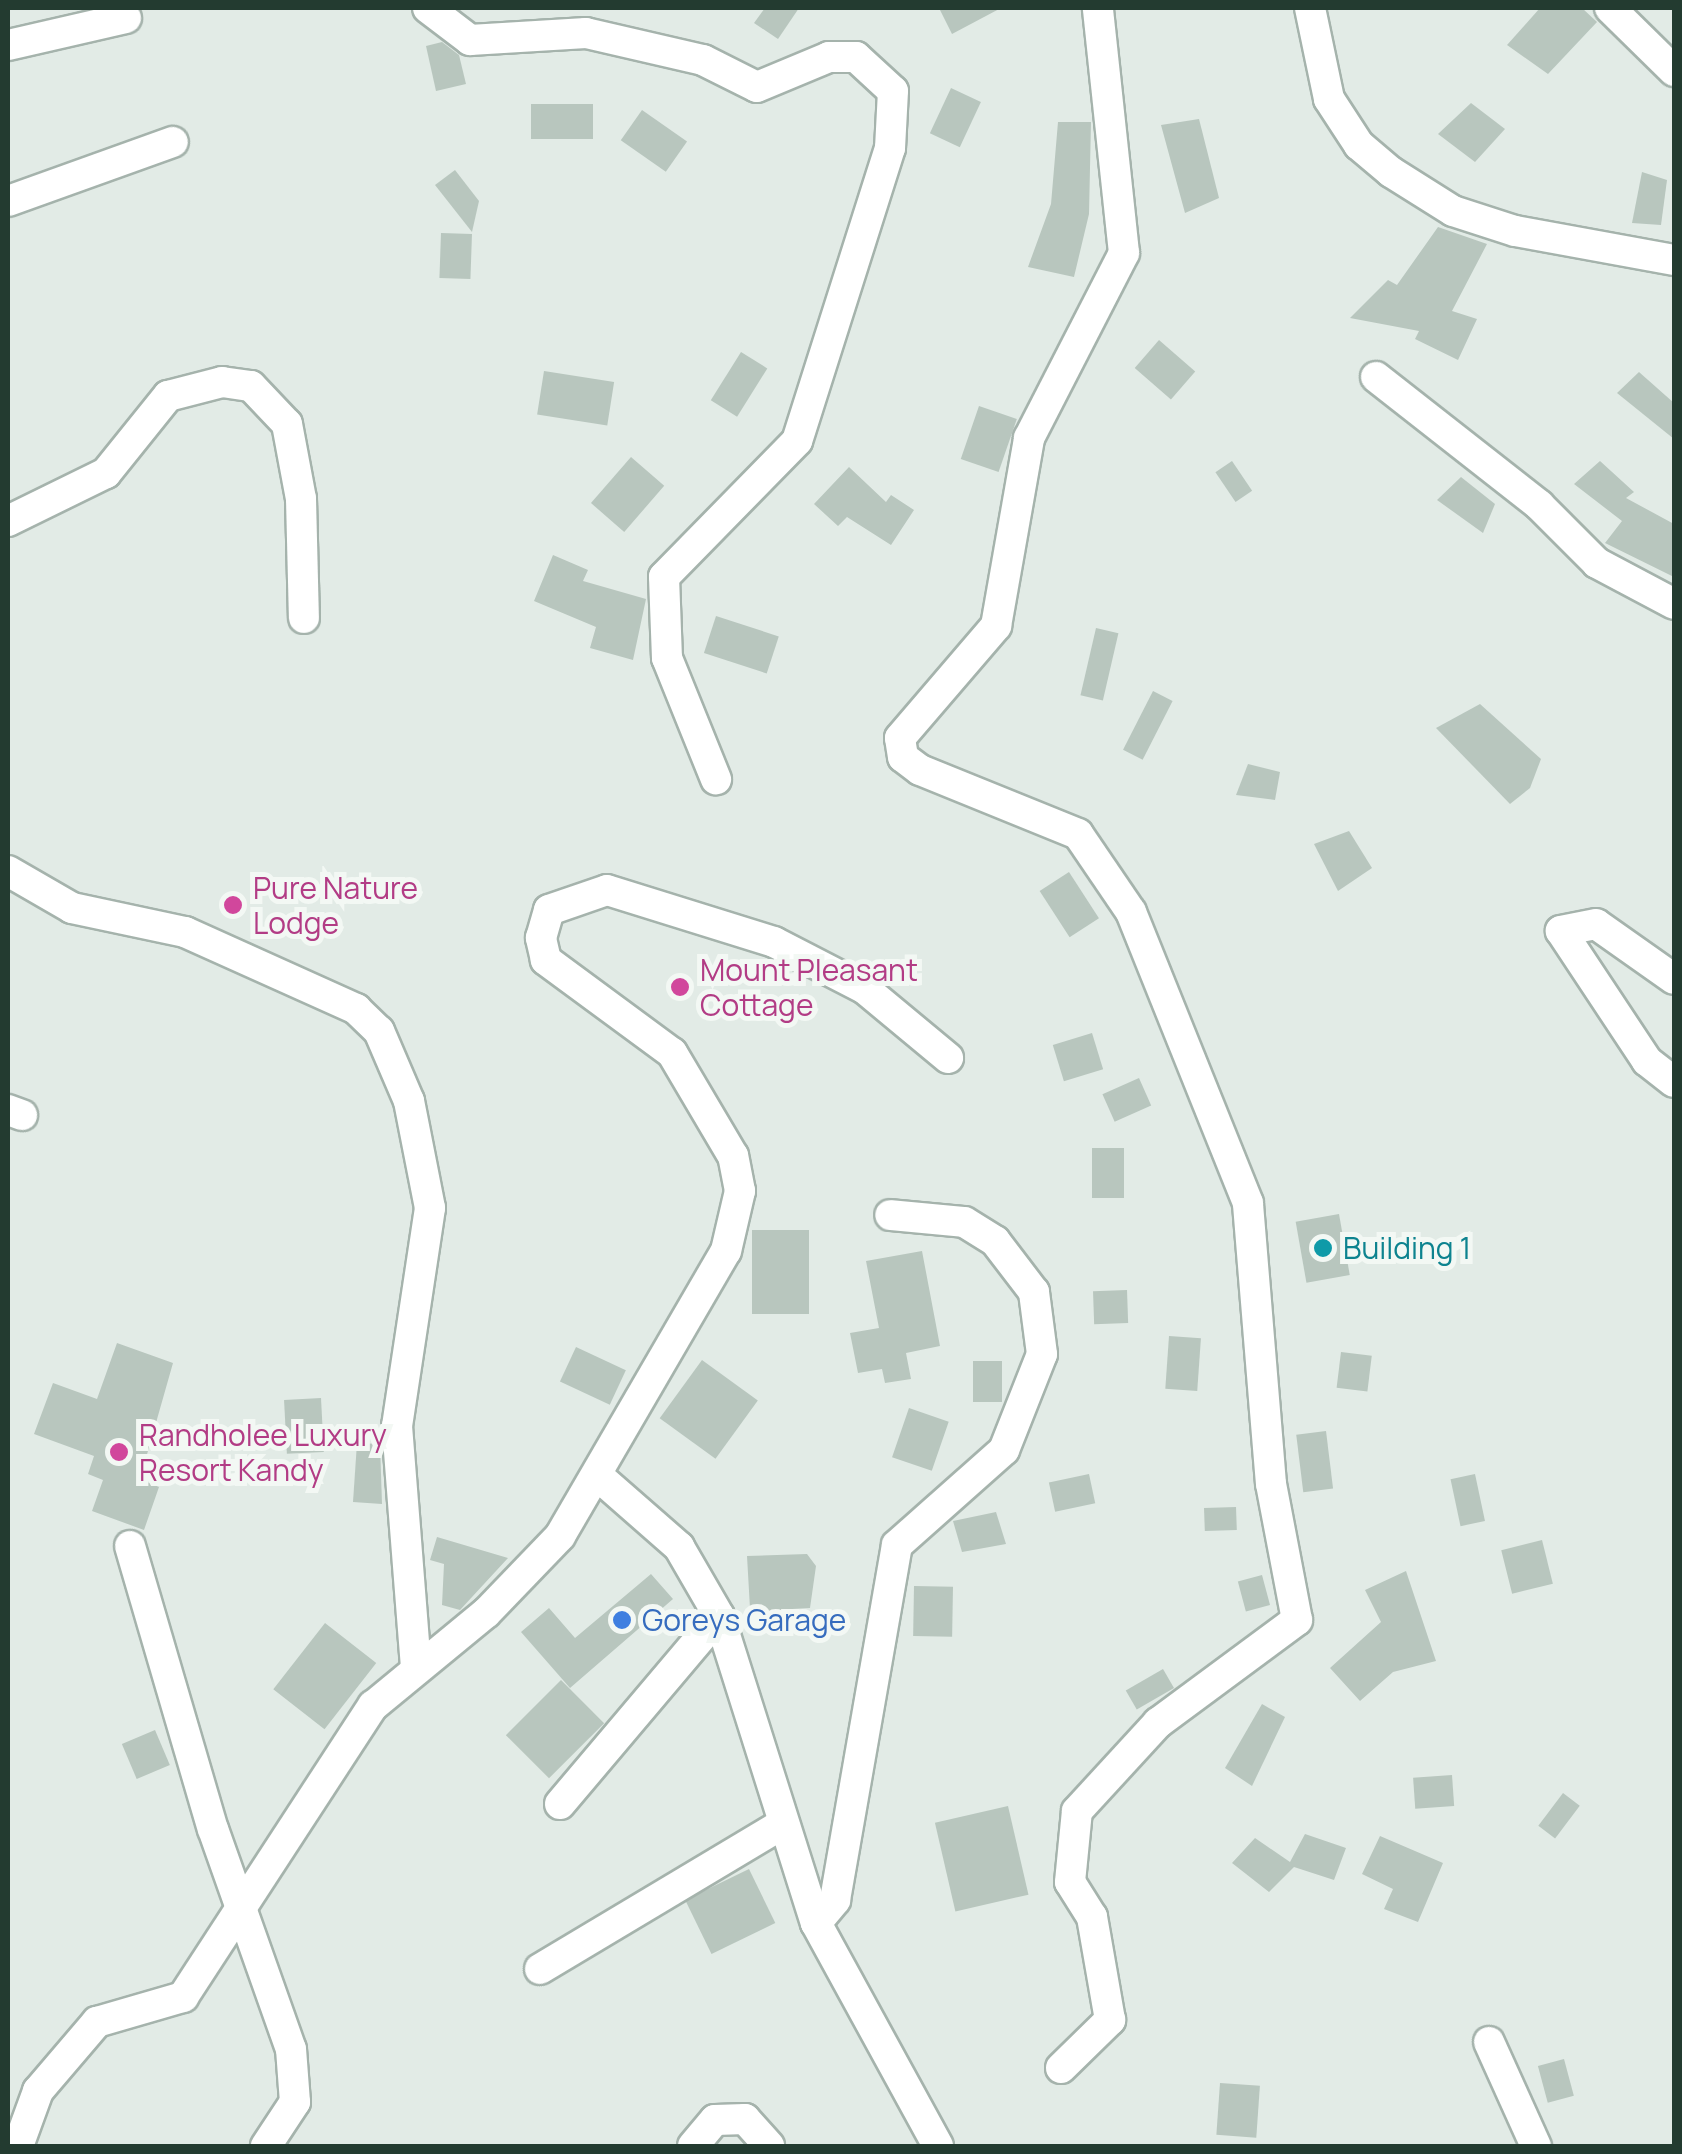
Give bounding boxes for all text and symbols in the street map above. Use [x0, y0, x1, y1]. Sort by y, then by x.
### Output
place label: Pure Nature Lodge [253, 870, 418, 940]
marker: Pure Nature Lodge [222, 894, 244, 916]
place label: Mount Pleasant Cottage [700, 952, 918, 1022]
marker: Mount Pleasant Cottage [669, 976, 691, 998]
place label: Building 1 [1343, 1230, 1471, 1266]
marker: Building 1 [1312, 1237, 1334, 1259]
place label: Randholee Luxury Resort Kandy [139, 1417, 387, 1488]
marker: Randholee Luxury Resort Kandy [108, 1441, 130, 1463]
place label: Goreys Garage [642, 1602, 846, 1638]
marker: Goreys Garage [611, 1609, 633, 1631]

